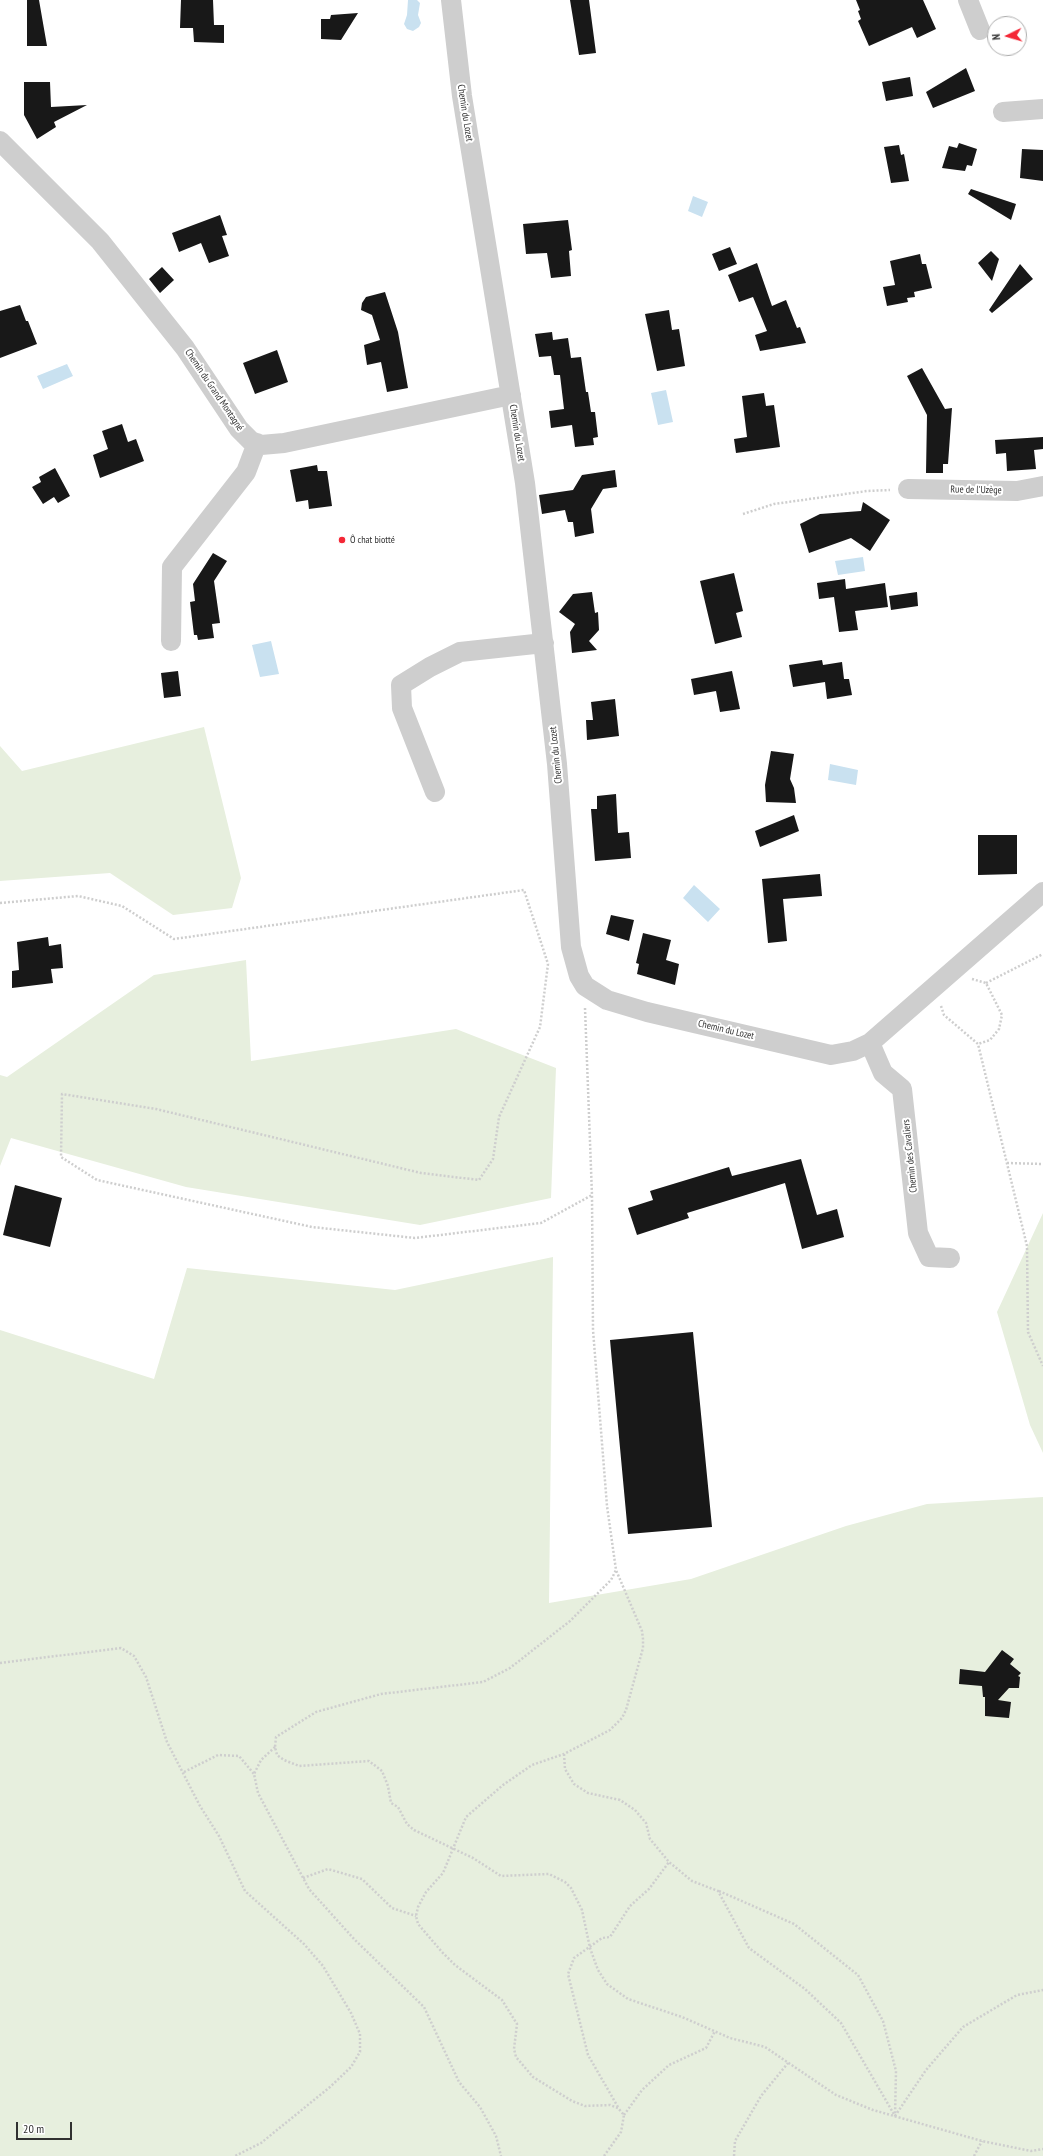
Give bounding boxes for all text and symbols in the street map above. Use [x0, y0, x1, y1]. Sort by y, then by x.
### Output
north arrow [987, 16, 1027, 56]
text: N [989, 33, 1003, 41]
street label: Chemin du Lozet [455, 84, 475, 142]
street label: Chemin du Grand Montagné [182, 347, 246, 433]
street label: Chemin du Lozet [507, 404, 527, 462]
street label: Rue de l'Uzège [950, 484, 1002, 496]
place label: Ô chat biotté [350, 534, 395, 546]
marker: Ô chat biotté [337, 535, 347, 545]
street label: Chemin du Lozet [547, 726, 565, 784]
street label: Chemin du Lozet [697, 1018, 755, 1042]
street label: Chemin des Cavaliers [900, 1119, 920, 1193]
scale bar [18, 2114, 74, 2140]
text: 20 m [23, 2121, 44, 2136]

